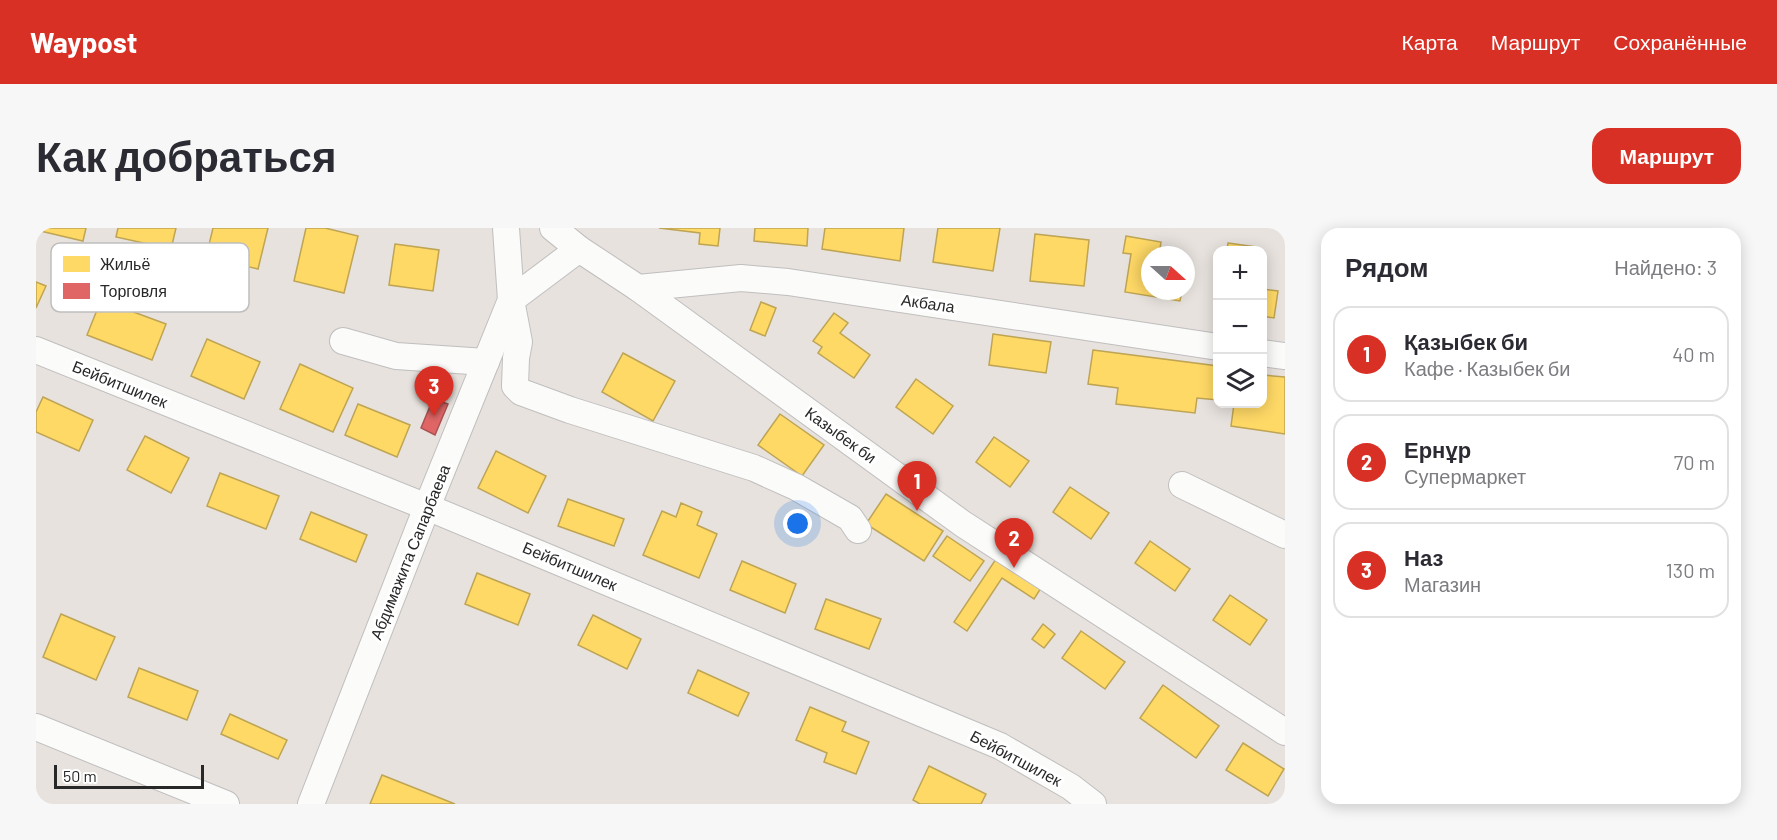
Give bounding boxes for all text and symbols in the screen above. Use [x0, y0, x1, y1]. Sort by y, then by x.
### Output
text: Waypost [30, 25, 137, 59]
text: Карта [1402, 29, 1458, 54]
text: Маршрут [1491, 29, 1580, 54]
text: Сохранённые [1613, 29, 1747, 54]
button: Маршрут [1592, 128, 1741, 184]
text: Как добраться [36, 130, 336, 180]
legend [51, 243, 249, 312]
north arrow [1141, 246, 1195, 300]
map controls [1213, 246, 1267, 408]
button: + [1213, 246, 1267, 300]
text: Рядом [1345, 251, 1428, 282]
text: Жильё [100, 254, 150, 273]
text: Найдено: 3 [1614, 255, 1717, 279]
text: Торговля [100, 281, 167, 300]
street label: Акбала [900, 289, 956, 316]
button: − [1213, 300, 1267, 354]
text: Қазыбек би [1404, 328, 1528, 354]
text: 1 [1363, 342, 1370, 366]
text: 40 m [1672, 342, 1715, 366]
button: layers [1213, 354, 1267, 408]
street label: Бейбитшилек [70, 356, 171, 412]
text: Кафе · Казыбек би [1404, 356, 1570, 380]
pin: 3 [414, 366, 454, 416]
street label: Казыбек би [802, 402, 880, 467]
text: Ернұр [1404, 436, 1471, 462]
text: 2 [1361, 450, 1372, 474]
text: 70 m [1674, 450, 1715, 474]
street label: Абдимажита Сапарбаева [366, 461, 453, 642]
pin: 1 [898, 462, 936, 511]
text: Супермаркет [1404, 464, 1526, 488]
your location [783, 509, 812, 538]
pin: 2 [994, 518, 1034, 568]
street label: Бейбитшилек [520, 537, 621, 594]
text: Наз [1404, 544, 1443, 570]
text: 3 [1361, 558, 1372, 582]
text: 130 m [1666, 558, 1715, 582]
text: Магазин [1404, 572, 1481, 596]
street label: Бейбитшилек [967, 726, 1066, 790]
scale bar [54, 762, 204, 790]
text: 50 m [63, 766, 97, 785]

